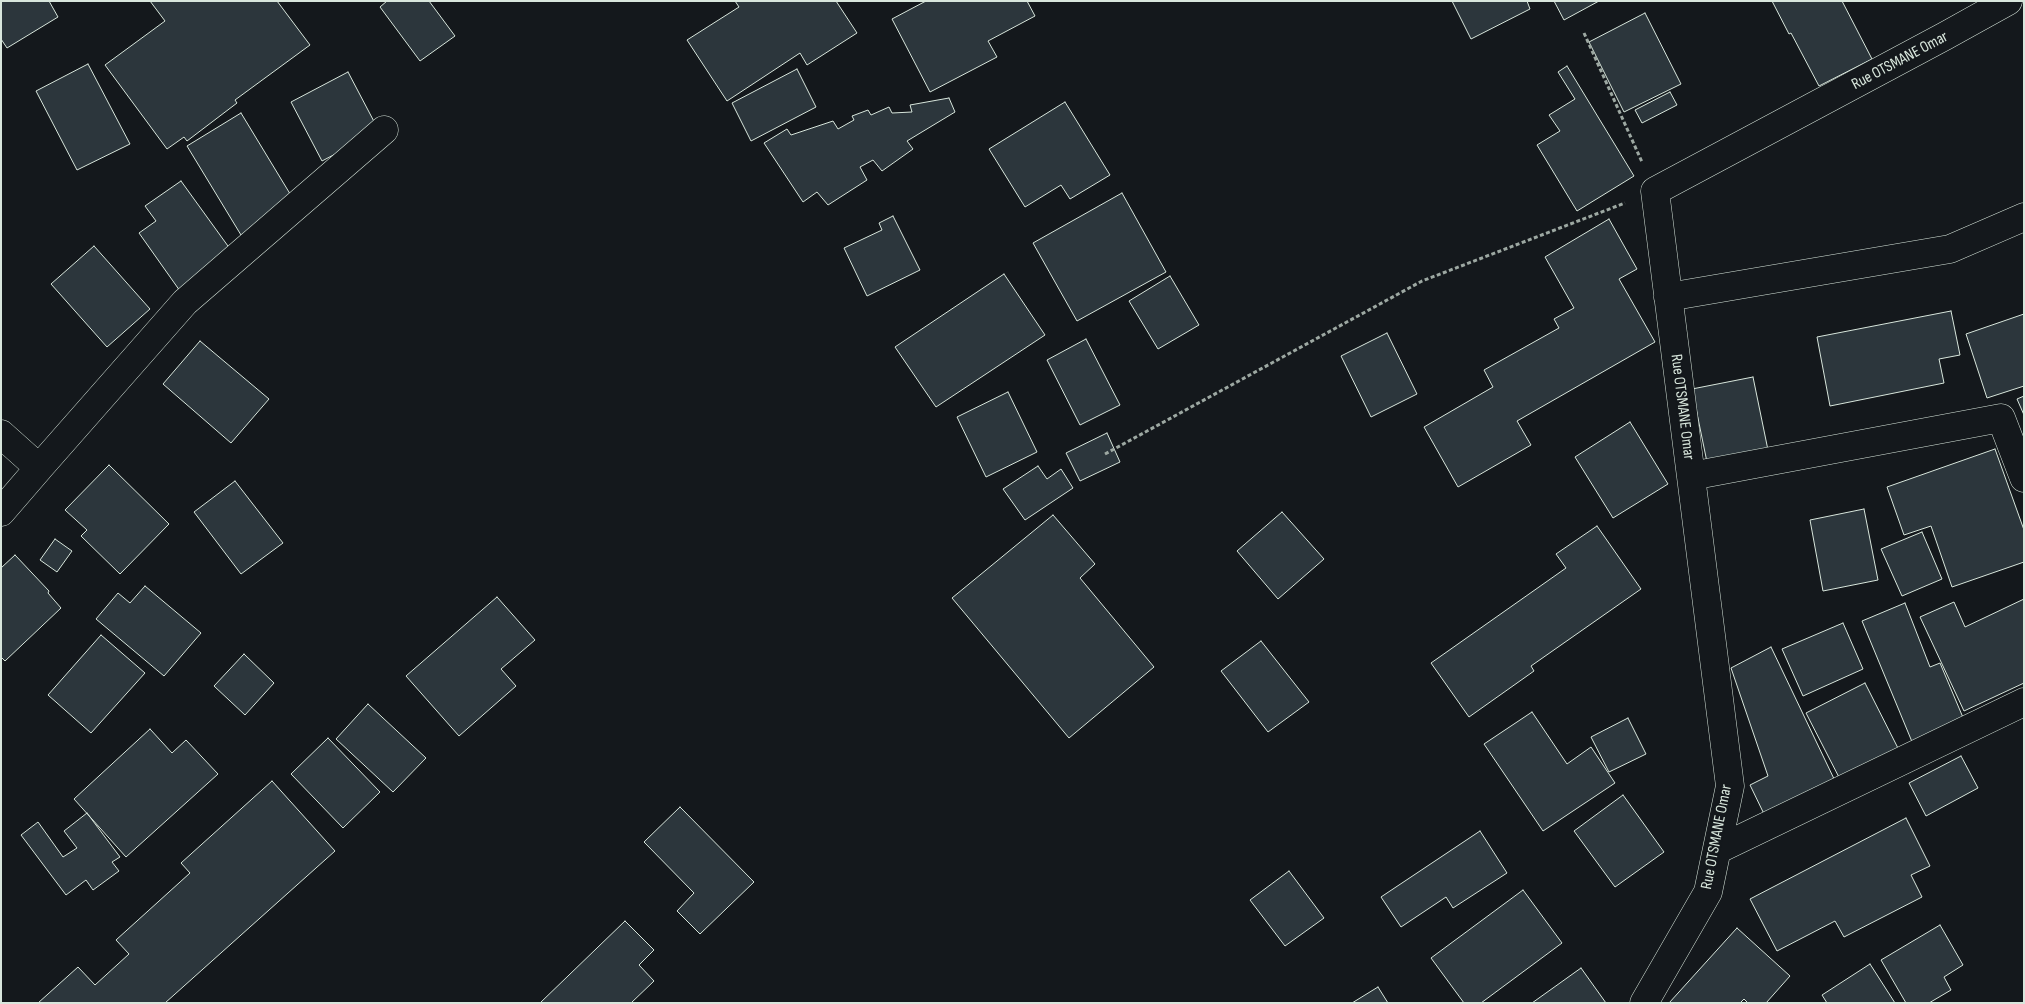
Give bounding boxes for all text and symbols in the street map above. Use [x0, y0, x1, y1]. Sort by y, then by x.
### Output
street label: Rue OTSMANE Omar [1848, 28, 1952, 94]
street label: Rue OTSMANE Omar [1666, 353, 1698, 461]
street label: Rue OTSMANE Omar [1697, 783, 1737, 891]

